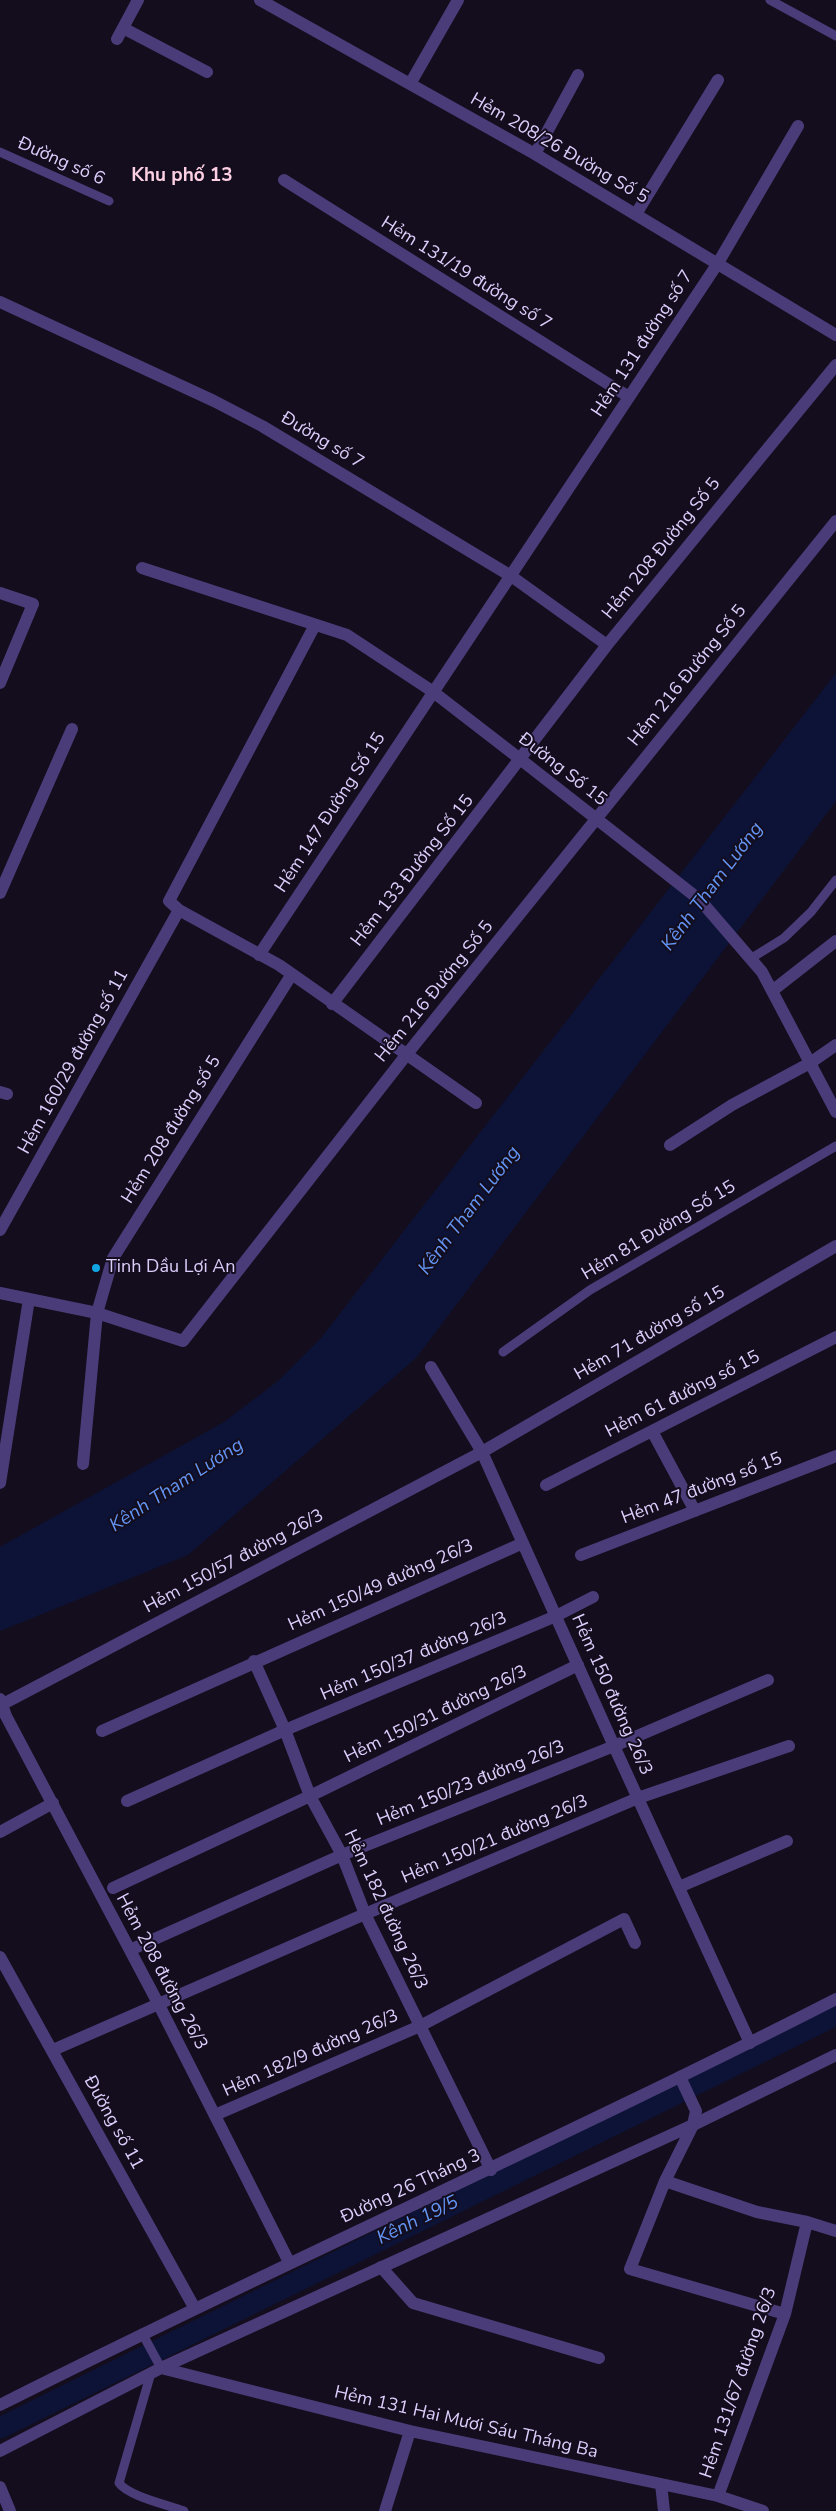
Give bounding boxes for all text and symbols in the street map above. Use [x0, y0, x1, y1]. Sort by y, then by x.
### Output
street label: Hẻm 208/26 Đường Số 5 [466, 89, 652, 209]
street label: Đường số 6 [14, 133, 108, 191]
district label: Khu phố 13 [131, 165, 233, 187]
street label: Hẻm 131/19 đường số 7 [377, 213, 555, 335]
street label: Hẻm 131 đường số 7 [588, 267, 698, 421]
street label: Đường số 7 [277, 408, 367, 474]
street label: Hẻm 208 Đường Số 5 [598, 474, 726, 624]
street label: Hẻm 216 Đường Số 5 [624, 601, 752, 751]
street label: Hẻm 147 Đường Số 15 [271, 729, 391, 897]
street label: Đường Số 15 [514, 729, 610, 811]
street label: Hẻm 133 Đường Số 15 [347, 791, 479, 951]
water label: Kênh Tham Lương [657, 818, 769, 956]
street label: Hẻm 216 Đường Số 5 [371, 917, 499, 1067]
street label: Hẻm 160/29 đường số 11 [14, 966, 134, 1158]
street label: Hẻm 208 đường số 5 [118, 1052, 226, 1208]
water label: Kênh Tham Lương [414, 1142, 526, 1280]
street label: Hẻm 81 Đường Số 15 [578, 1176, 740, 1286]
place label: Tinh Dầu Lợi An [106, 1257, 236, 1279]
marker: Tinh Dầu Lợi An [90, 1262, 102, 1274]
street label: Hẻm 71 đường số 15 [571, 1282, 729, 1386]
street label: Hẻm 61 đường số 15 [602, 1347, 764, 1443]
water label: Kênh Tham Lương [106, 1434, 248, 1538]
street label: Hẻm 47 đường số 15 [619, 1448, 785, 1530]
street label: Hẻm 150/57 đường 26/3 [140, 1505, 328, 1619]
street label: Hẻm 150/49 đường 26/3 [285, 1535, 477, 1637]
street label: Hẻm 150/37 đường 26/3 [317, 1608, 511, 1706]
street label: Hẻm 150 đường 26/3 [566, 1611, 656, 1779]
street label: Hẻm 150/31 đường 26/3 [341, 1661, 531, 1769]
street label: Hẻm 150/23 đường 26/3 [374, 1736, 568, 1832]
street label: Hẻm 150/21 đường 26/3 [398, 1791, 592, 1889]
street label: Hẻm 182 đường 26/3 [338, 1827, 432, 1993]
street label: Hẻm 208 đường 26/3 [111, 1890, 211, 2054]
street label: Hẻm 182/9 đường 26/3 [220, 2006, 402, 2102]
street label: Đường số 11 [78, 2072, 148, 2174]
street label: Đường 26 Tháng 3 [338, 2145, 484, 2229]
water label: Kênh 19/5 [374, 2192, 462, 2250]
street label: Hẻm 131/67 đường 26/3 [696, 2285, 782, 2481]
street label: Hẻm 131 Hai Mươi Sáu Tháng Ba [332, 2382, 600, 2464]

